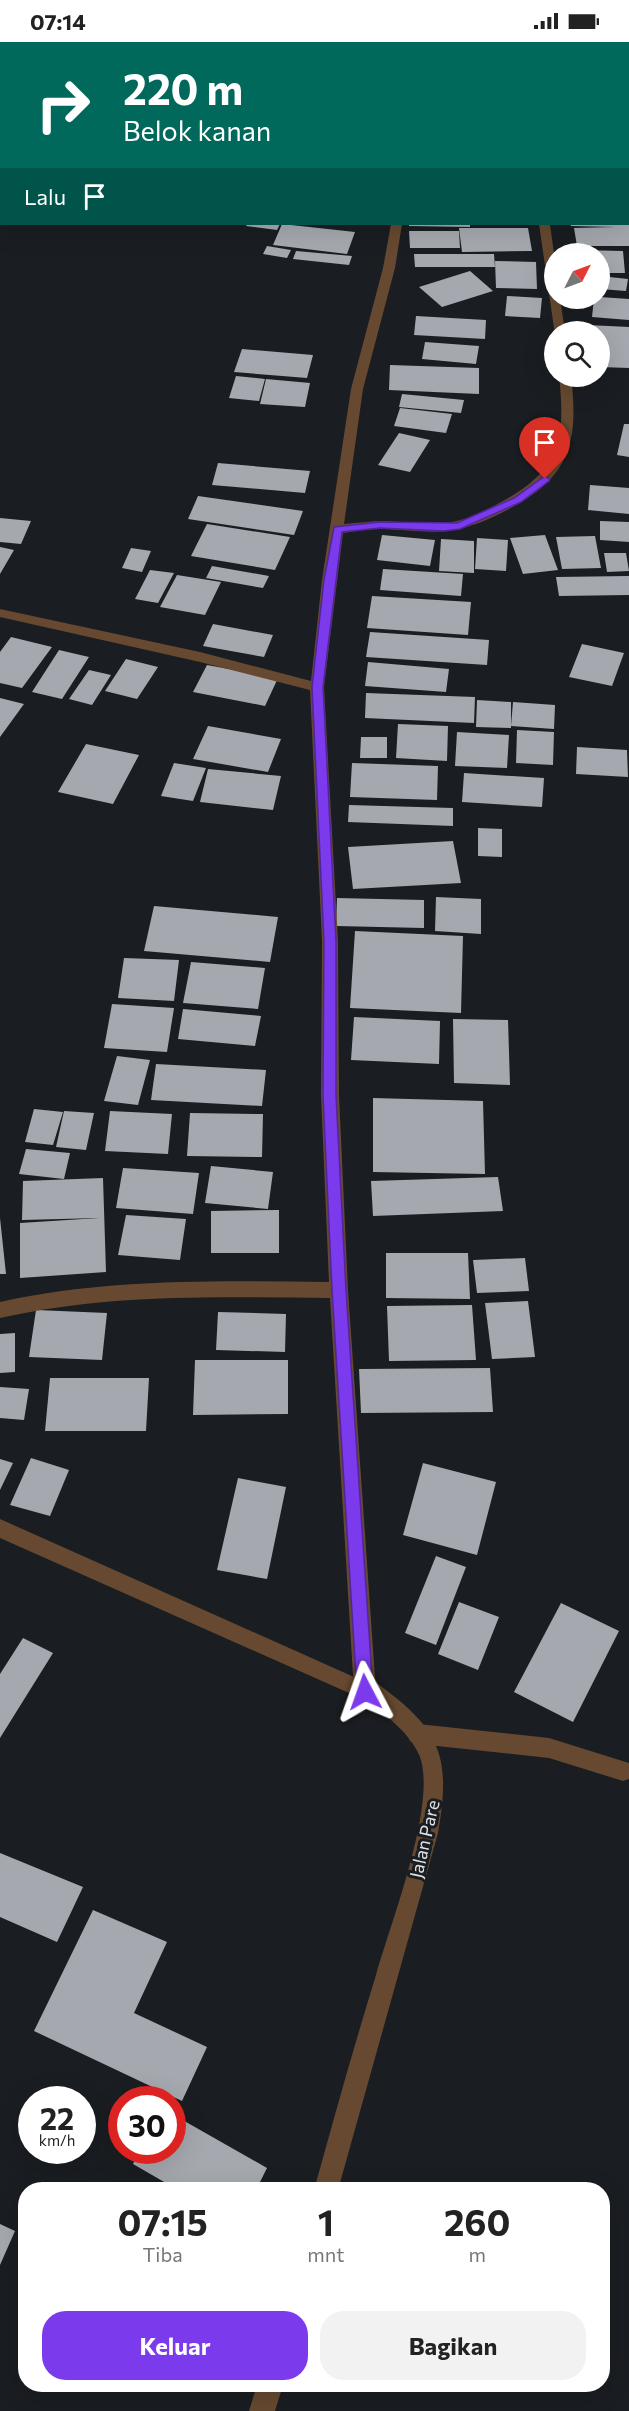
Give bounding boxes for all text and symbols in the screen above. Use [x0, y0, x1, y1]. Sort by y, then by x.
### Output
text: 07:14 [30, 8, 86, 35]
text: 220 m [123, 62, 243, 114]
icon: right [24, 66, 102, 144]
text: Belok kanan [123, 114, 271, 147]
icon: arrive [78, 180, 111, 213]
text: Lalu [24, 183, 66, 210]
north arrow [544, 243, 610, 309]
map controls [544, 243, 610, 387]
button: search [544, 321, 610, 387]
pin [519, 417, 570, 479]
icon: arrive [528, 426, 561, 459]
position arrow [333, 1660, 397, 1724]
street label: Jalan Pare [404, 1798, 444, 1880]
speed limit sign: 30 [108, 2086, 186, 2164]
text: 22 [40, 2099, 74, 2136]
text: km/h [39, 2131, 75, 2149]
text: 07:15 [118, 2199, 208, 2243]
text: 1 [318, 2199, 334, 2243]
text: 260 [444, 2199, 510, 2243]
text: Tiba [143, 2242, 183, 2266]
text: mnt [307, 2242, 344, 2266]
text: m [468, 2242, 486, 2266]
button: Keluar [42, 2311, 308, 2380]
button: Bagikan [320, 2311, 586, 2380]

